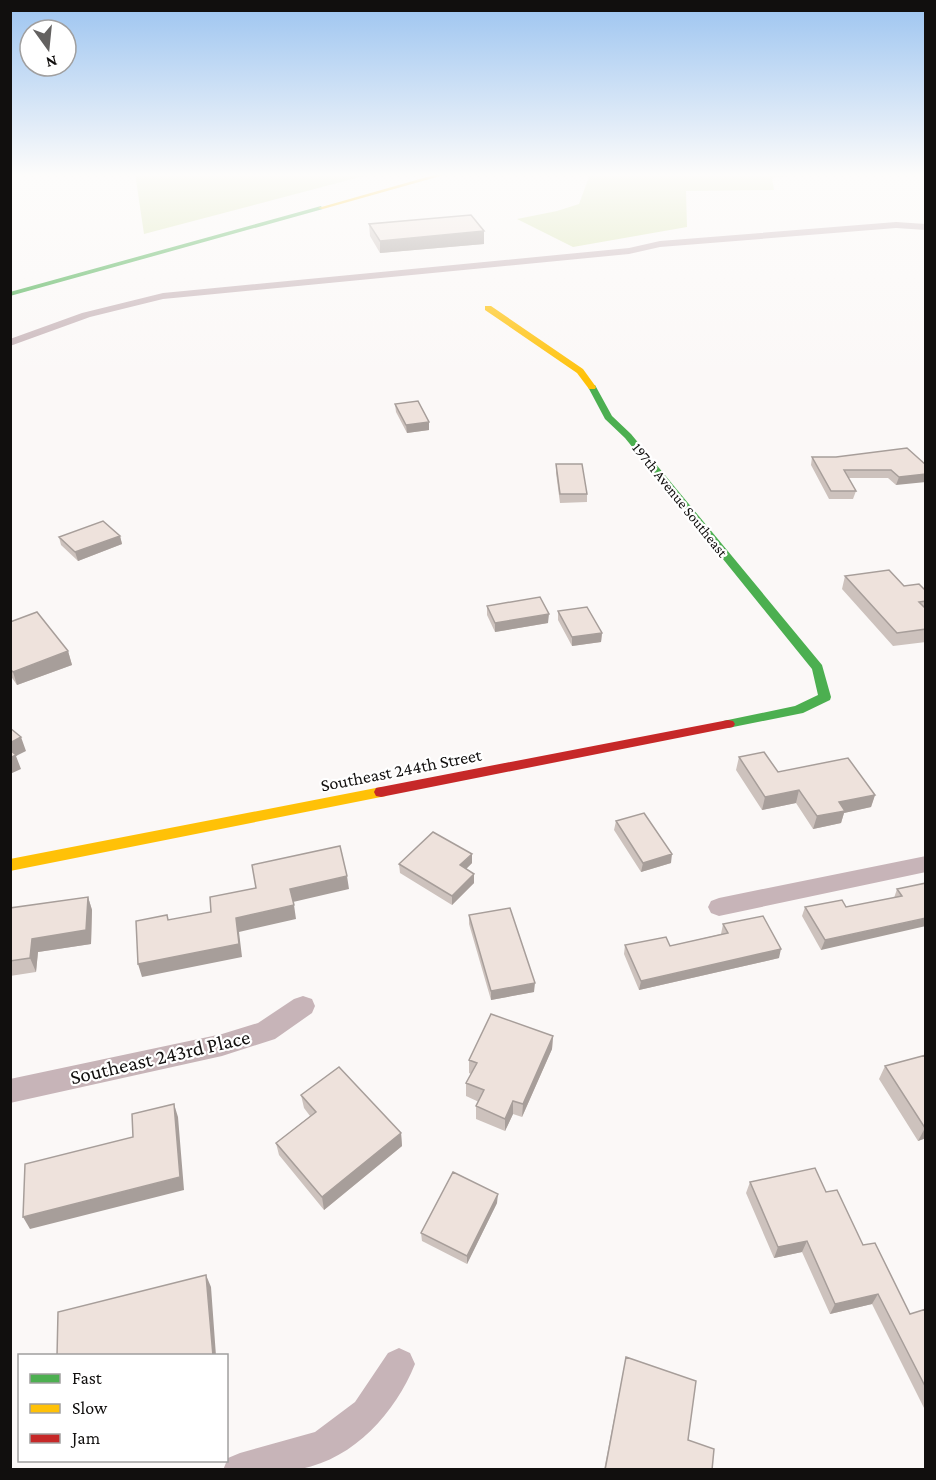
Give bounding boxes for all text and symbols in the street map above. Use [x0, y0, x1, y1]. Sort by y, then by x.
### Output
north arrow [18, 18, 78, 78]
text: N [44, 52, 59, 72]
street label: 197th Avenue Southeast [629, 440, 731, 561]
street label: Southeast 244th Street [319, 744, 484, 795]
street label: Southeast 243rd Place [68, 1025, 252, 1089]
legend [18, 1354, 228, 1462]
text: Fast [72, 1368, 103, 1388]
text: Slow [72, 1398, 108, 1418]
text: Jam [70, 1428, 101, 1448]

